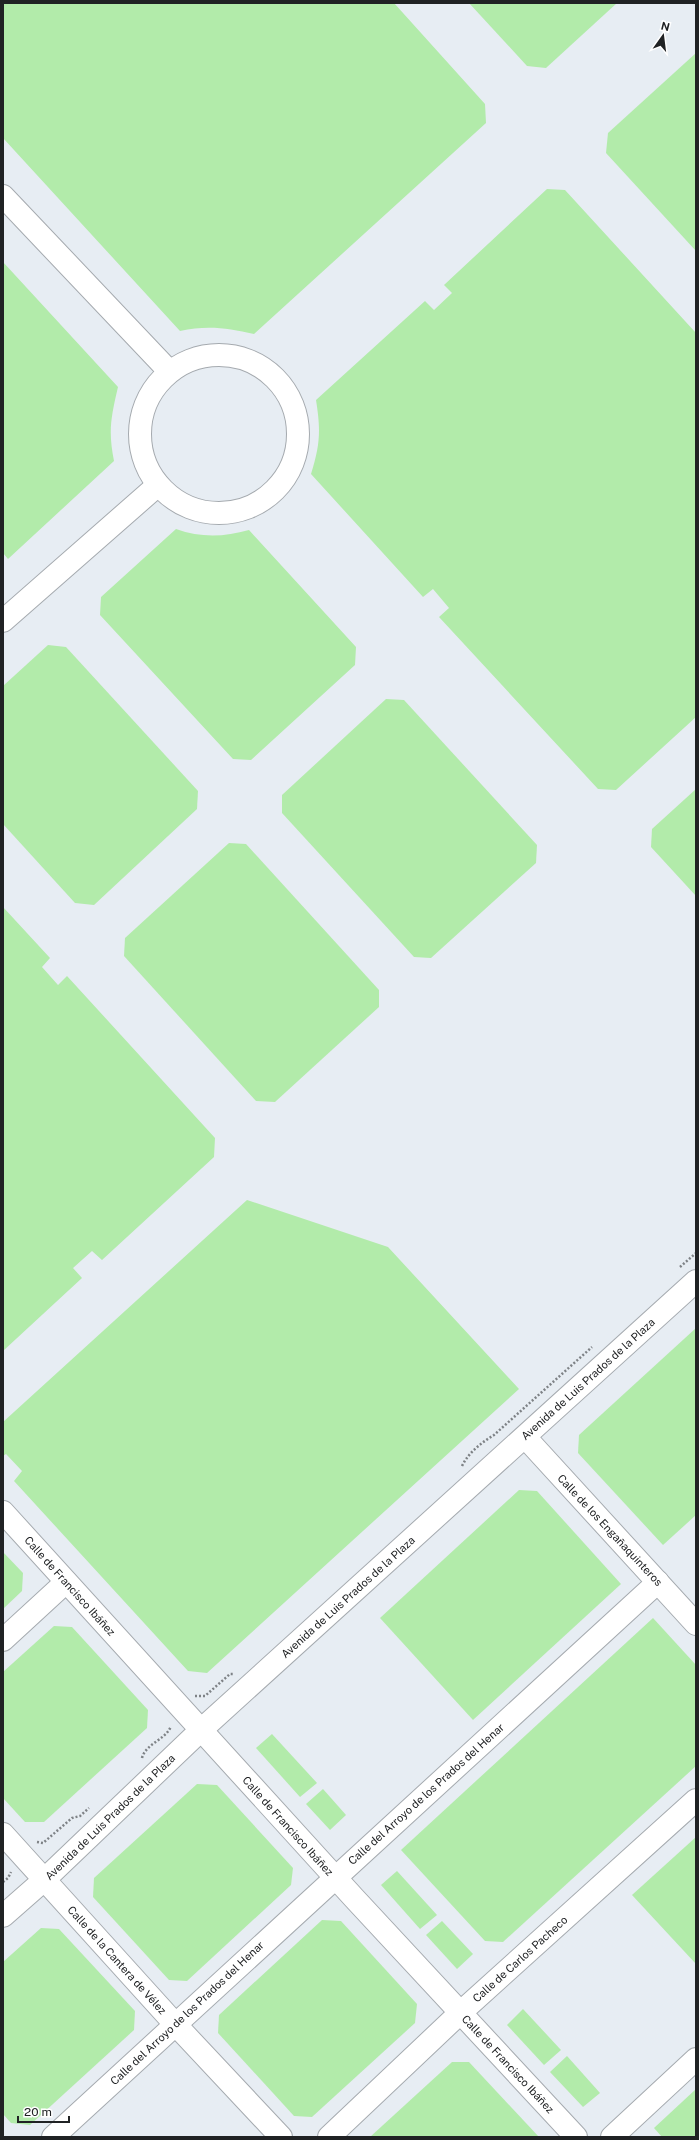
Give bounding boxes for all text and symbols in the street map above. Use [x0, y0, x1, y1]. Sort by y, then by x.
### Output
north arrow [643, 16, 683, 56]
text: N [660, 19, 671, 33]
street label: Avenida de Luis Prados de la Plaza [519, 1316, 657, 1442]
street label: Calle de los Engañaquinteros [555, 1472, 665, 1588]
street label: Calle de Francisco Ibáñez [22, 1534, 118, 1638]
street label: Avenida de Luis Prados de la Plaza [279, 1534, 417, 1660]
street label: Calle del Arroyo de los Prados del Henar [346, 1721, 506, 1867]
street label: Avenida de Luis Prados de la Plaza [43, 1752, 177, 1882]
street label: Calle de Francisco Ibáñez [240, 1774, 336, 1878]
street label: Calle de la Cantera de Vélez [65, 1903, 169, 2017]
street label: Calle de Carlos Pacheco [470, 1913, 570, 2005]
street label: Calle del Arroyo de los Prados del Henar [108, 1939, 266, 2087]
street label: Calle de Francisco Ibáñez [460, 2013, 556, 2115]
scale bar [18, 2098, 69, 2124]
text: 20 m [24, 2105, 52, 2119]

